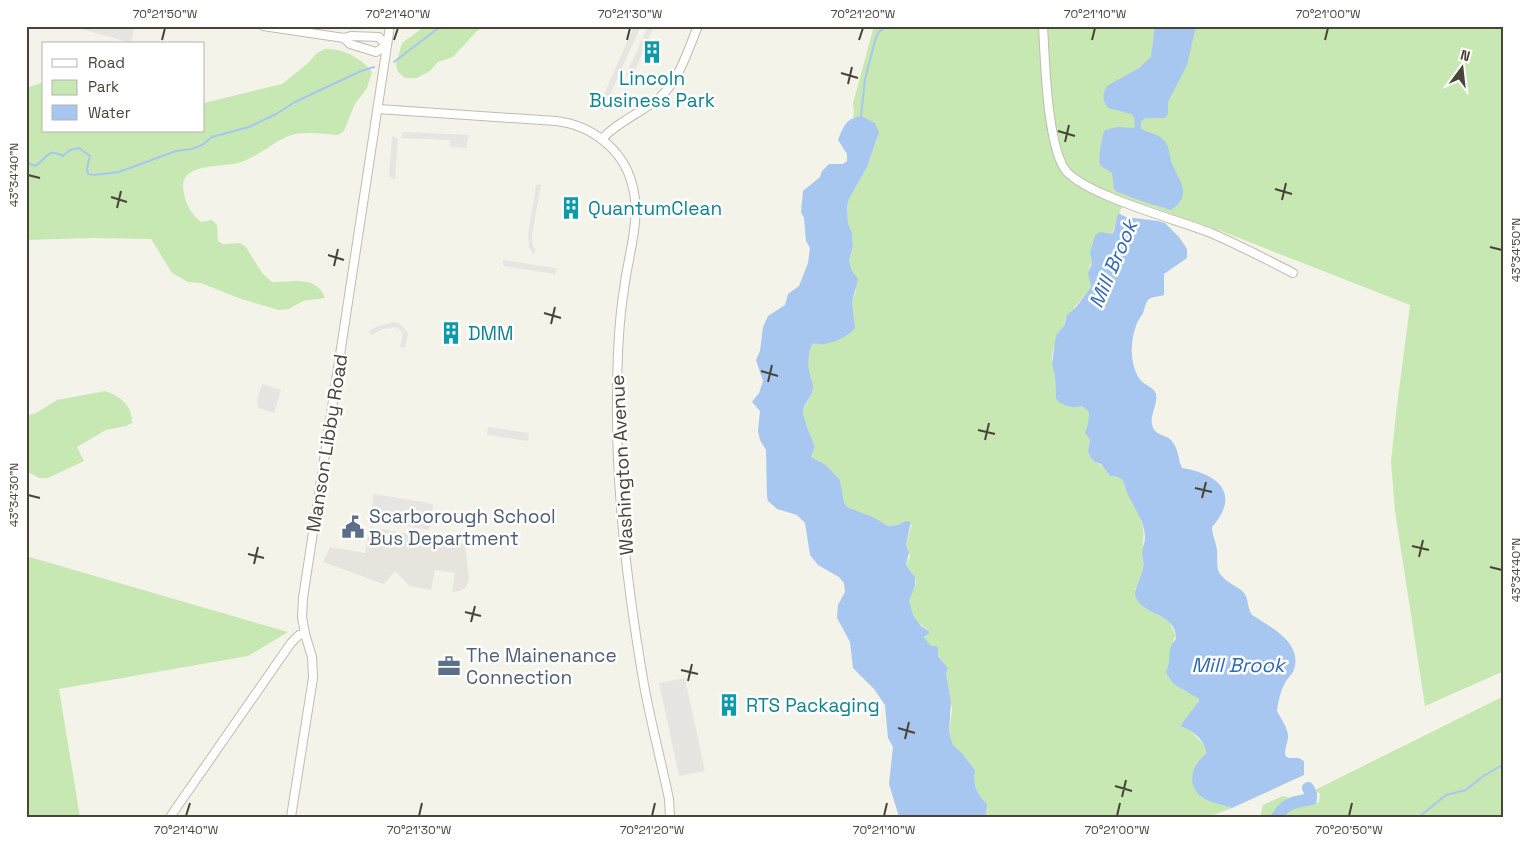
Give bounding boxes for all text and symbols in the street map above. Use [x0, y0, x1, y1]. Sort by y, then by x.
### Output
text: 70°21'50"W [133, 6, 198, 22]
text: 70°21'40"W [366, 6, 431, 22]
text: 70°21'30"W [598, 6, 663, 22]
text: 70°21'20"W [831, 6, 896, 22]
text: 70°21'10"W [1064, 6, 1127, 22]
text: 70°21'00"W [1295, 6, 1361, 22]
building icon: Lincoln Business Park [639, 39, 665, 65]
legend [42, 42, 205, 132]
north arrow [1438, 42, 1488, 92]
text: N [1458, 46, 1472, 65]
text: Road [88, 53, 125, 72]
place label: Lincoln Business Park [589, 66, 715, 113]
text: Park [88, 77, 119, 96]
text: Water [88, 103, 131, 122]
text: 43°34'40"N [6, 143, 22, 207]
building icon: QuantumClean [558, 195, 584, 221]
place label: QuantumClean [588, 196, 722, 221]
water label: Mill Brook [1083, 214, 1144, 312]
text: 43°34'50"N [1508, 218, 1524, 282]
building icon: DMM [438, 320, 464, 346]
place label: DMM [468, 321, 513, 346]
street label: Manson Libby Road [301, 352, 353, 534]
street label: Washington Avenue [605, 374, 639, 556]
text: 43°34'30"N [6, 463, 22, 527]
place label: Scarborough School Bus Department [369, 504, 556, 551]
public building icon: Scarborough School Bus Department [340, 514, 366, 540]
text: 43°34'40"N [1508, 538, 1524, 602]
place label: The Mainenance Connection [466, 643, 617, 690]
water label: Mill Brook [1191, 652, 1287, 678]
office icon: The Mainenance Connection [436, 653, 462, 679]
building icon: RTS Packaging [716, 692, 742, 718]
place label: RTS Packaging [746, 693, 880, 718]
text: 70°21'40"W [154, 822, 219, 838]
text: 70°21'30"W [387, 822, 452, 838]
text: 70°21'20"W [620, 822, 685, 838]
text: 70°21'10"W [853, 822, 916, 838]
text: 70°21'00"W [1084, 822, 1150, 838]
text: 70°20'50"W [1315, 822, 1383, 838]

